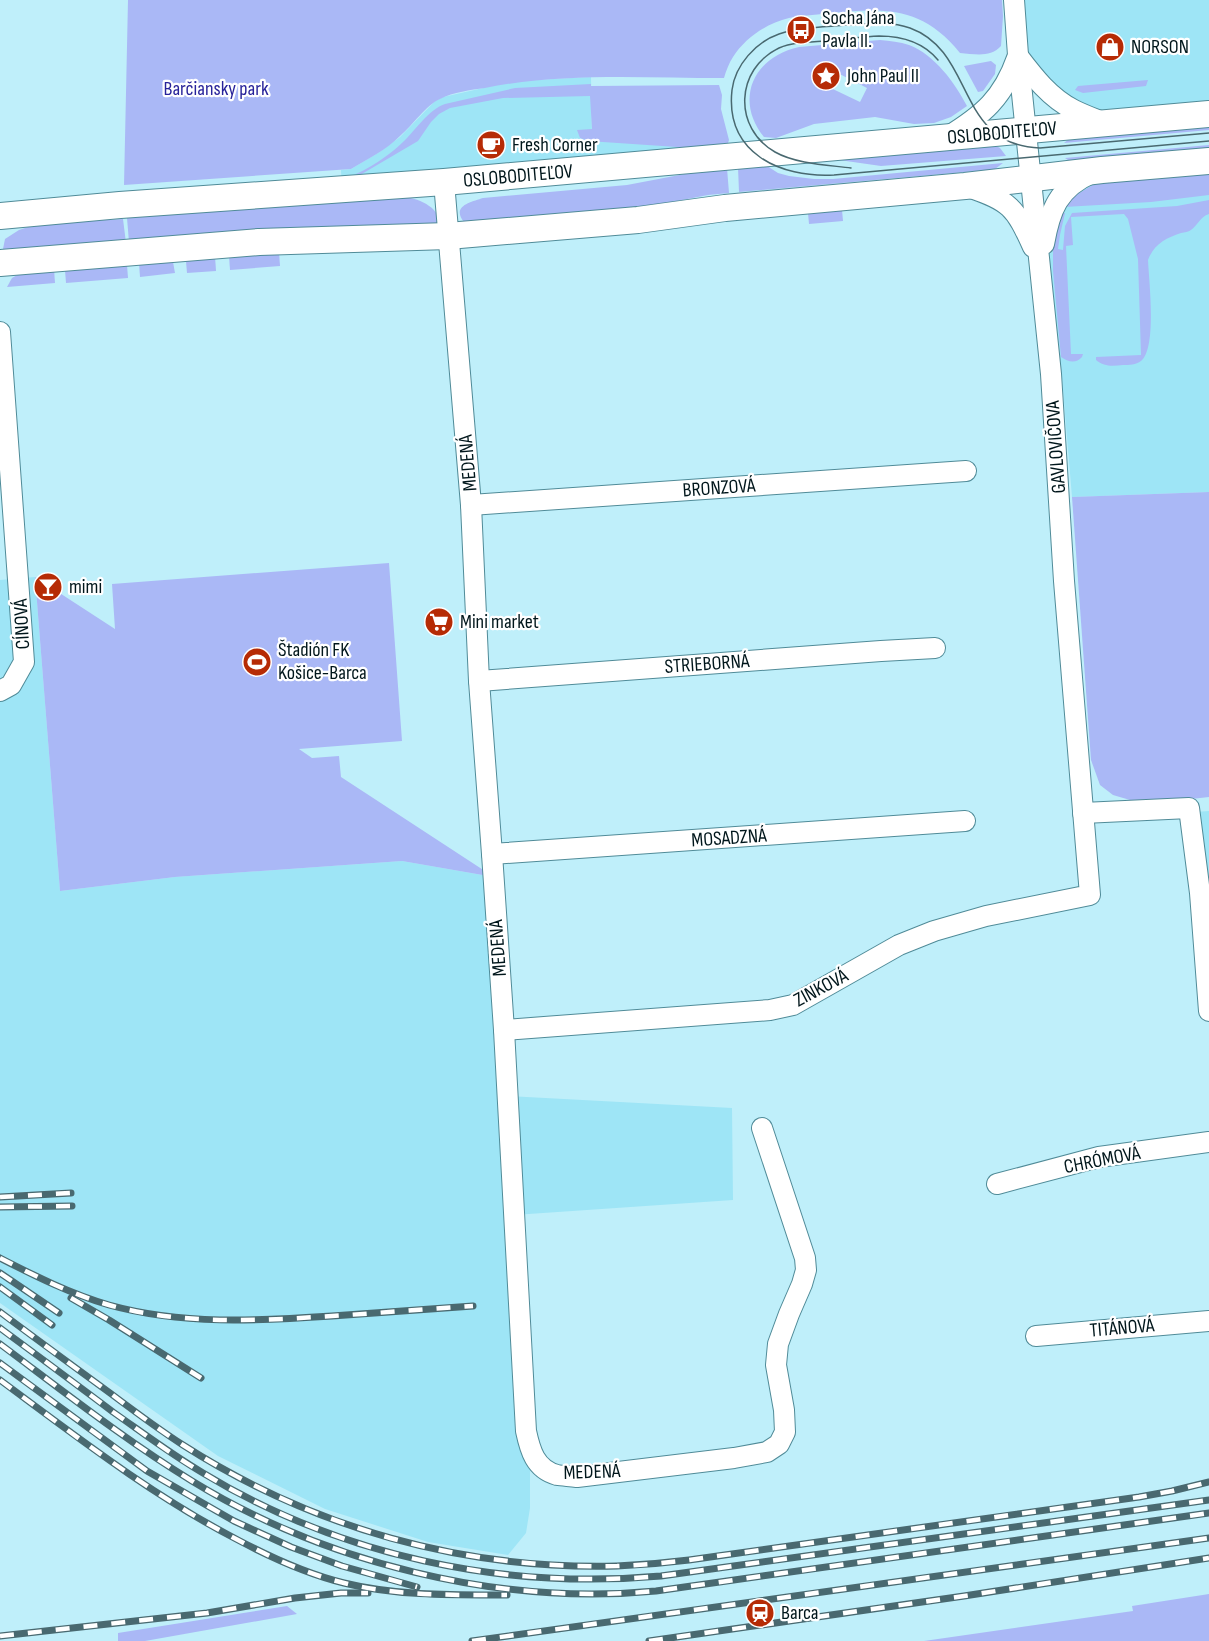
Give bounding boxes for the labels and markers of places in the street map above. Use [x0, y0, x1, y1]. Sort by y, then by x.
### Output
place label: Socha Jána Pavla II. [822, 6, 894, 53]
bus stop icon: Socha Jána Pavla II. [785, 14, 817, 46]
shop icon: NORSON [1094, 31, 1126, 63]
place label: NORSON [1131, 35, 1189, 59]
place icon: John Paul II [810, 60, 842, 92]
place label: John Paul II [846, 64, 919, 88]
cafe icon: Fresh Corner [475, 129, 507, 161]
place label: Fresh Corner [512, 133, 598, 157]
bar icon: mimi [32, 571, 64, 603]
place label: mimi [69, 575, 102, 599]
supermarket icon: Mini market [423, 606, 455, 638]
place label: Mini market [460, 610, 539, 634]
place label: Štadión FK Košice-Barca [278, 638, 367, 685]
sports icon: Štadión FK Košice-Barca [241, 646, 273, 678]
station icon: Barca [744, 1597, 776, 1629]
place label: Barca [781, 1601, 819, 1625]

